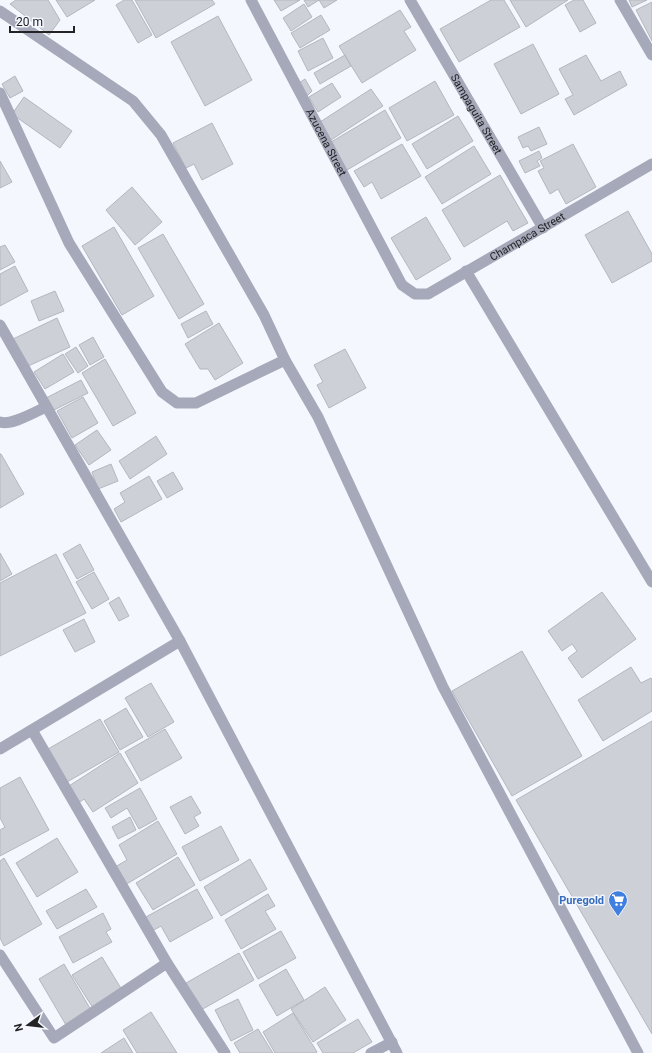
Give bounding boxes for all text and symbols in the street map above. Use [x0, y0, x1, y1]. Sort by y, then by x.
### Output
scale bar [10, 8, 74, 34]
text: 20 m [16, 15, 43, 29]
street label: Sampaguita Street [448, 72, 505, 157]
street label: Azucena Street [303, 107, 349, 179]
street label: Champaca Street [488, 210, 568, 264]
supermarket icon: Puregold [607, 889, 629, 917]
place label: Puregold [559, 894, 604, 907]
north arrow [8, 1005, 48, 1045]
text: N [11, 1022, 26, 1033]

